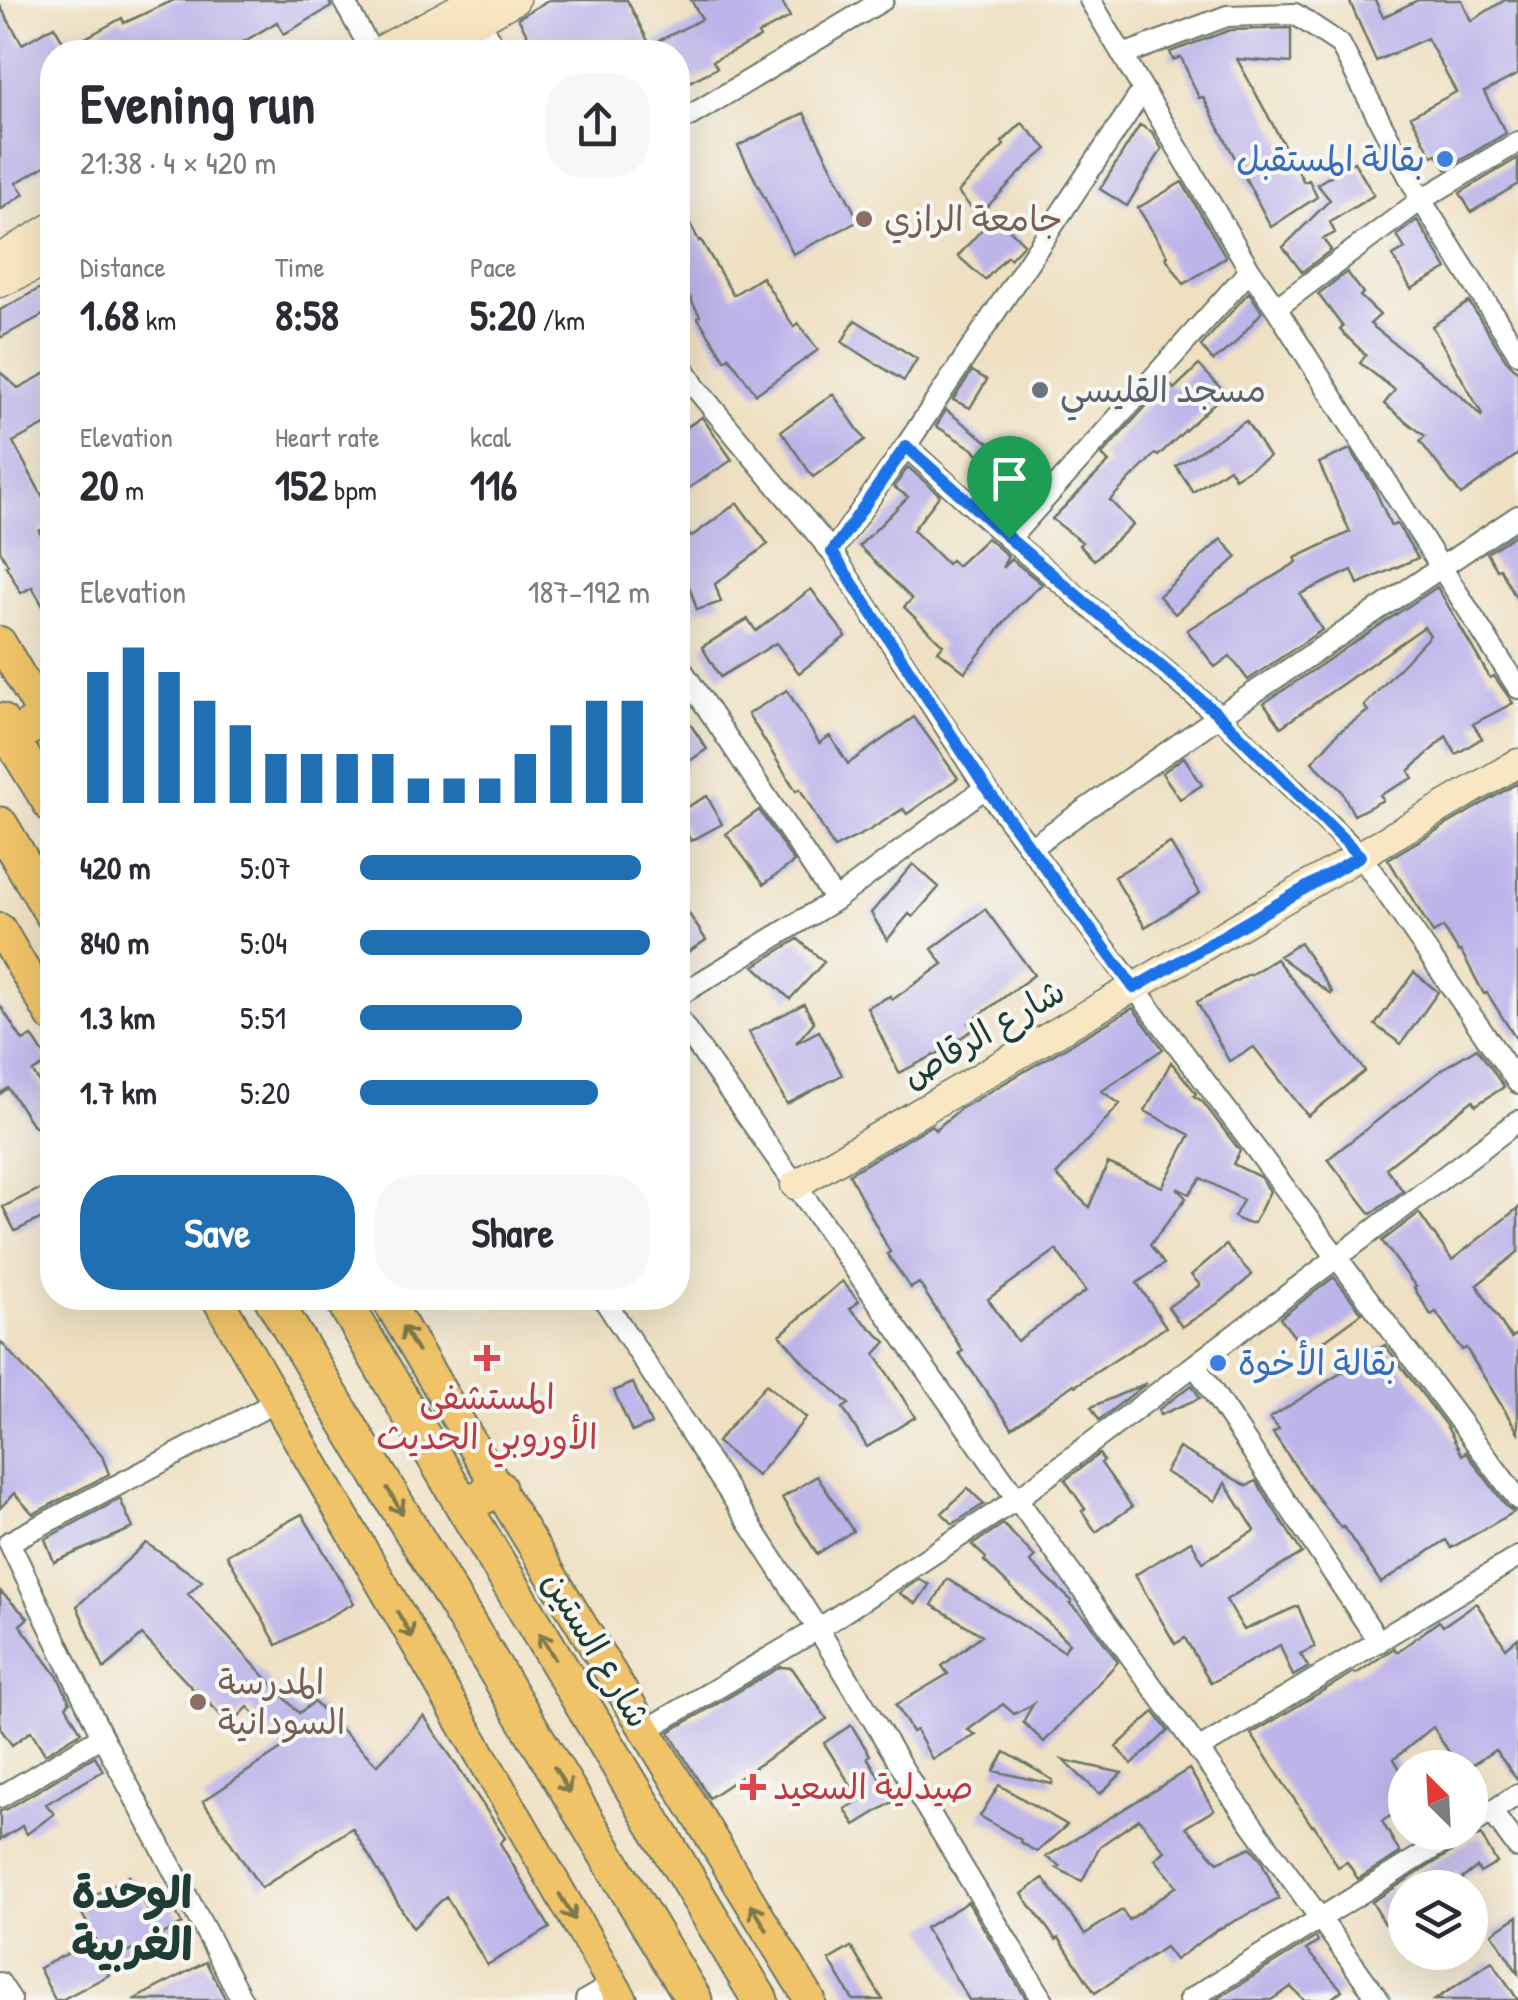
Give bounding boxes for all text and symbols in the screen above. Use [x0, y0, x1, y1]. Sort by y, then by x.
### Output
text: Evening run [80, 66, 315, 140]
button: share [545, 73, 650, 178]
place label: بقالة المستقبل [1236, 135, 1425, 182]
text: 21:38 · 4 × 420 m [80, 141, 276, 184]
marker: بقالة المستقبل [1434, 148, 1456, 170]
place label: جامعة الرازي [884, 195, 1063, 244]
marker: جامعة الرازي [853, 208, 875, 230]
text: Distance [80, 248, 166, 286]
text: Time [275, 248, 325, 286]
text: Pace [470, 248, 516, 286]
text: 1.68 [80, 286, 139, 343]
text: 8:58 [275, 286, 339, 343]
text: 5:20 [470, 286, 536, 343]
text: km [139, 301, 176, 339]
text: /km [536, 301, 585, 339]
place label: مسجد القليسي [1060, 366, 1266, 421]
marker: مسجد القليسي [1029, 379, 1051, 401]
text: Elevation [80, 418, 173, 456]
text: Heart rate [275, 418, 380, 456]
text: kcal [470, 418, 511, 456]
pin [967, 436, 1052, 539]
icon: arrive [982, 451, 1037, 506]
text: 20 [80, 456, 118, 513]
text: 152 [275, 456, 328, 513]
text: 116 [470, 456, 517, 513]
text: m [118, 471, 144, 509]
text: bpm [328, 471, 377, 509]
text: Elevation [80, 570, 186, 613]
text: 187–192 m [528, 570, 650, 613]
text: 420 m [80, 846, 150, 889]
text: 5:07 [240, 846, 291, 889]
text: 840 m [80, 921, 149, 964]
text: 5:04 [240, 921, 287, 964]
street label: شارع الرقاص [893, 967, 1074, 1100]
text: 1.3 km [80, 996, 155, 1039]
text: 5:51 [240, 996, 286, 1039]
text: 1.7 km [80, 1071, 157, 1114]
text: 5:20 [240, 1071, 290, 1114]
button: Save [80, 1175, 355, 1290]
button: Share [375, 1175, 650, 1290]
one-way arrow [400, 1325, 420, 1354]
place label: بقالة الأخوة [1238, 1339, 1396, 1386]
marker: المستشفى الأوروبي الحديث [474, 1345, 500, 1371]
marker: بقالة الأخوة [1207, 1352, 1229, 1374]
place label: المستشفى الأوروبي الحديث [376, 1373, 598, 1468]
one-way arrow [385, 1486, 405, 1515]
street label: شارع الستين [530, 1561, 663, 1737]
one-way arrow [395, 1610, 415, 1639]
one-way arrow [537, 1632, 557, 1661]
place label: المدرسة السودانية [218, 1658, 346, 1745]
marker: المدرسة السودانية [187, 1691, 209, 1713]
north arrow [1388, 1750, 1488, 1850]
map controls [1388, 1750, 1488, 1970]
place label: صيدلية السعيد [773, 1763, 973, 1810]
one-way arrow [552, 1765, 572, 1794]
marker: صيدلية السعيد [742, 1776, 764, 1798]
district label: الوحدة الغربية [71, 1861, 193, 1974]
button: layers [1388, 1870, 1488, 1970]
one-way arrow [558, 1891, 578, 1921]
one-way arrow [749, 1903, 769, 1932]

